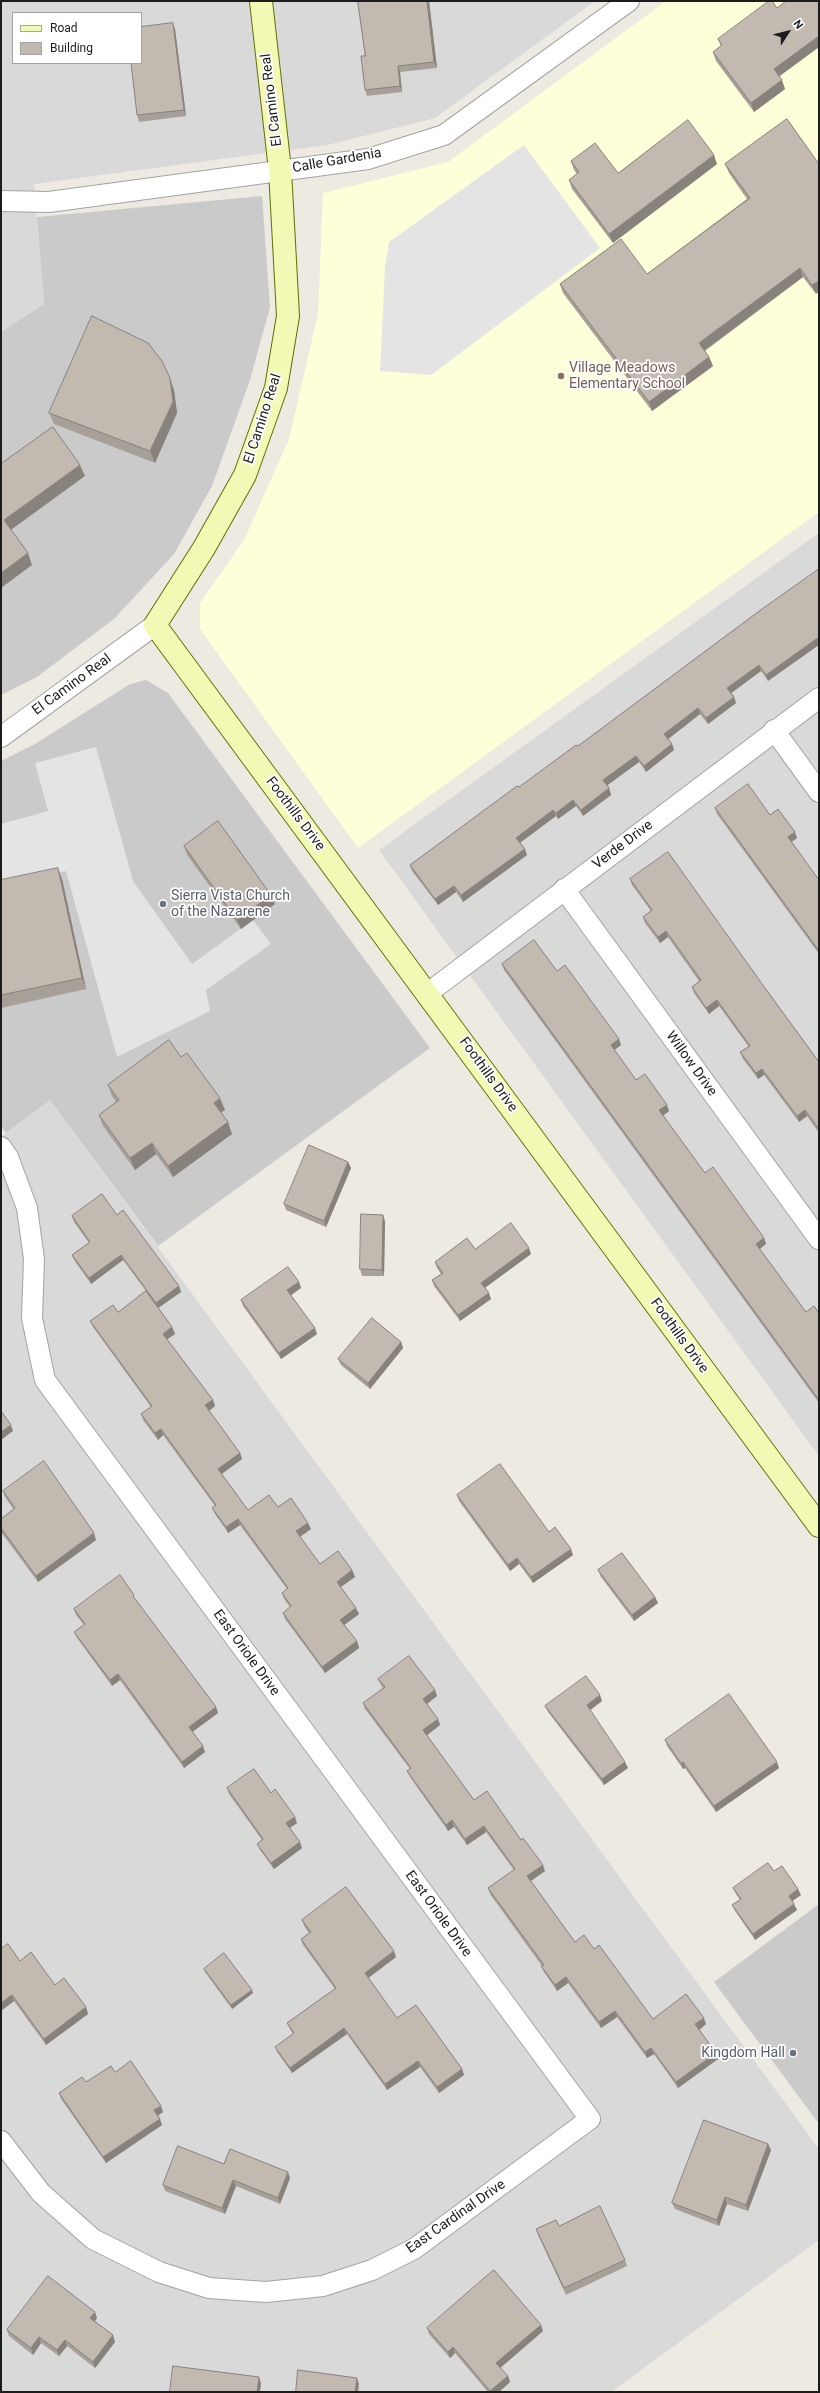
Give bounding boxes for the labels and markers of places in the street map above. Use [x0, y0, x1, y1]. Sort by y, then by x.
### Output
place label: Village Meadows Elementary School [569, 360, 685, 392]
marker: Village Meadows Elementary School [556, 371, 566, 381]
place label: Sierra Vista Church of the Nazarene [171, 888, 290, 920]
marker: Sierra Vista Church of the Nazarene [158, 899, 168, 909]
place label: Kingdom Hall [701, 2045, 785, 2061]
marker: Kingdom Hall [788, 2048, 798, 2058]

